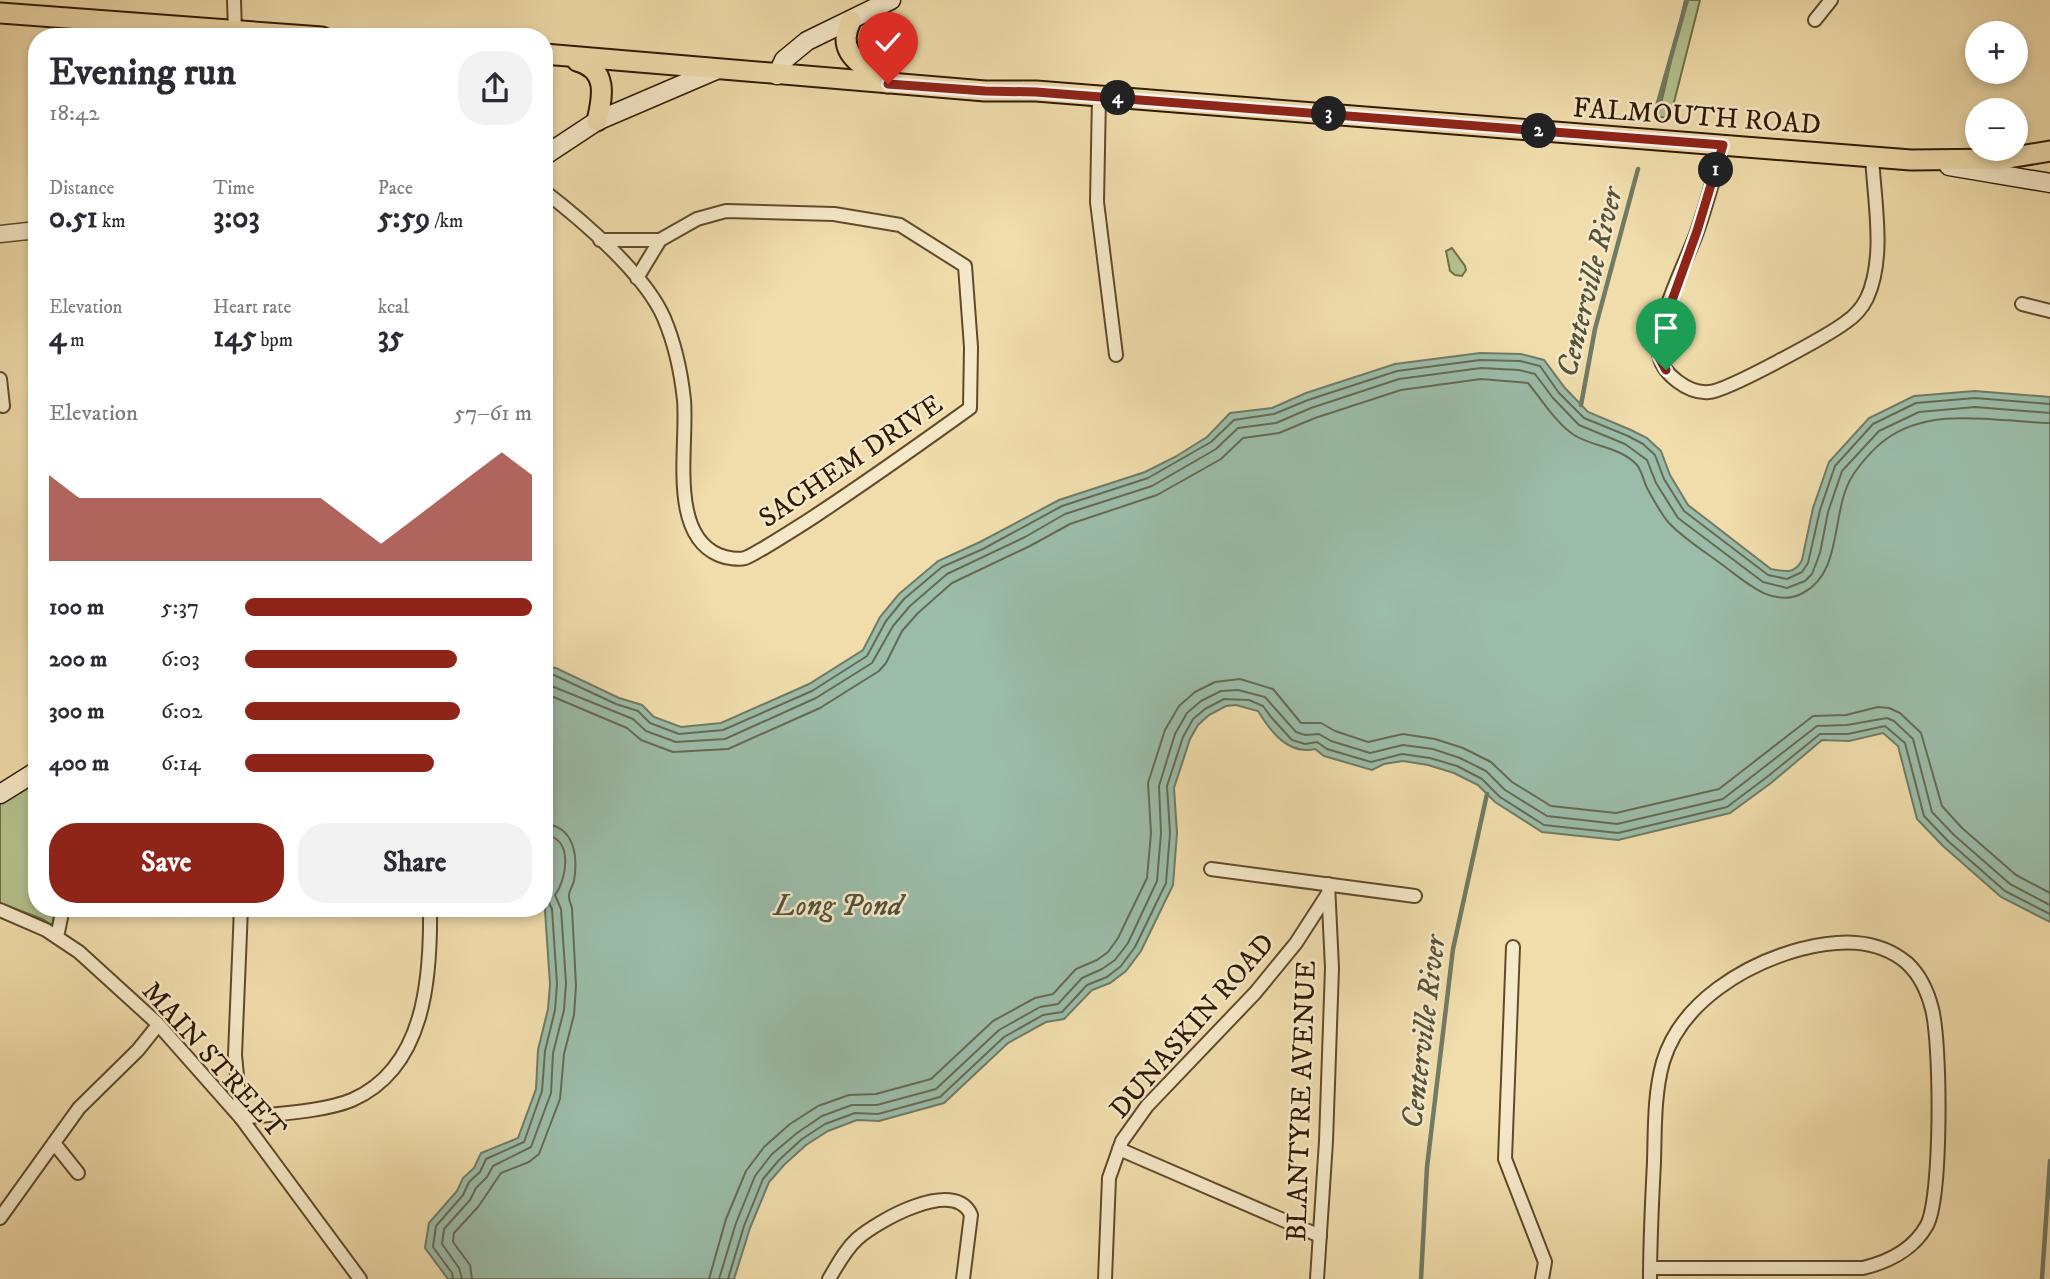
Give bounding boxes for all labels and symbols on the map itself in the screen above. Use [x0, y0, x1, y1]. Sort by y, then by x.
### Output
pin [858, 12.0, 918, 84]
pin: 4 [1100, 80, 1136, 116]
street label: FALMOUTH ROAD [1572, 90, 1822, 143]
pin: 3 [1312, 96, 1346, 132]
pin: 2 [1522, 114, 1556, 148]
pin: 1 [1698, 152, 1734, 188]
water label: Centerville River [1549, 181, 1632, 381]
pin [1636, 298, 1696, 370]
street label: SACHEM DRIVE [752, 387, 949, 536]
water label: Long Pond [772, 888, 907, 925]
street label: DUNASKIN ROAD [1102, 926, 1282, 1126]
water label: Centerville River [1394, 931, 1455, 1131]
street label: BLANTYRE AVENUE [1279, 960, 1324, 1242]
street label: MAIN STREET [134, 974, 294, 1146]

